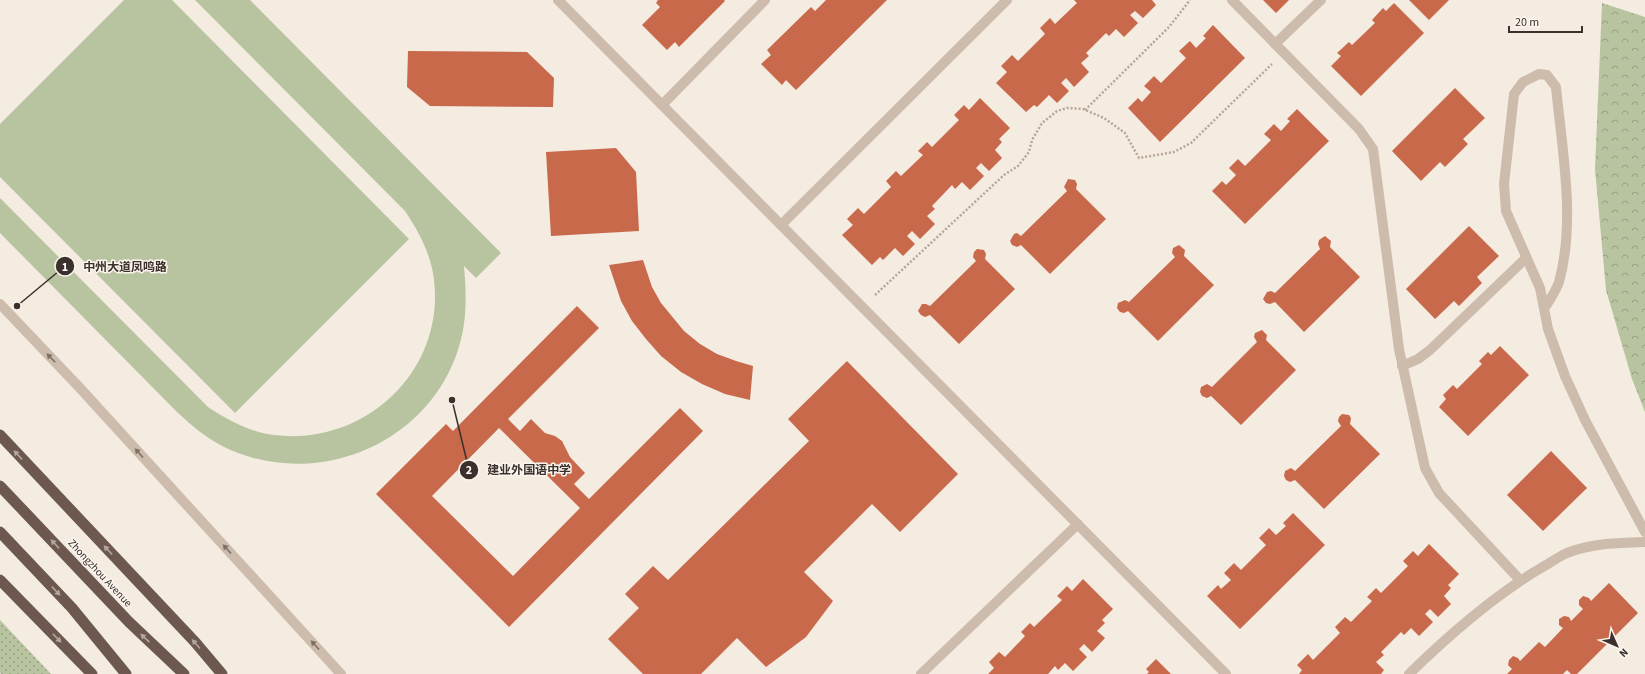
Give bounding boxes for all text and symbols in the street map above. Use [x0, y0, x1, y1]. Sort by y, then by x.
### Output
scale bar [1509, 8, 1582, 34]
text: 20 m [1515, 14, 1539, 31]
callout: 中州大道凤鸣路 [55, 254, 175, 278]
text: 1 [62, 259, 68, 276]
text: 中州大道凤鸣路 [83, 259, 167, 276]
one-way arrow [46, 353, 56, 363]
one-way arrow [135, 448, 144, 458]
one-way arrow [14, 450, 23, 460]
callout: 建业外国语中学 [459, 458, 579, 482]
text: 2 [466, 462, 472, 479]
text: 建业外国语中学 [487, 462, 571, 479]
street label: Zhongzhou Avenue [65, 536, 136, 611]
one-way arrow [50, 539, 60, 549]
one-way arrow [103, 544, 112, 555]
one-way arrow [222, 544, 232, 554]
one-way arrow [51, 586, 60, 596]
north arrow [1597, 626, 1637, 666]
one-way arrow [52, 633, 62, 643]
one-way arrow [140, 633, 150, 642]
one-way arrow [192, 639, 201, 650]
one-way arrow [310, 640, 319, 650]
text: N [1616, 645, 1632, 661]

